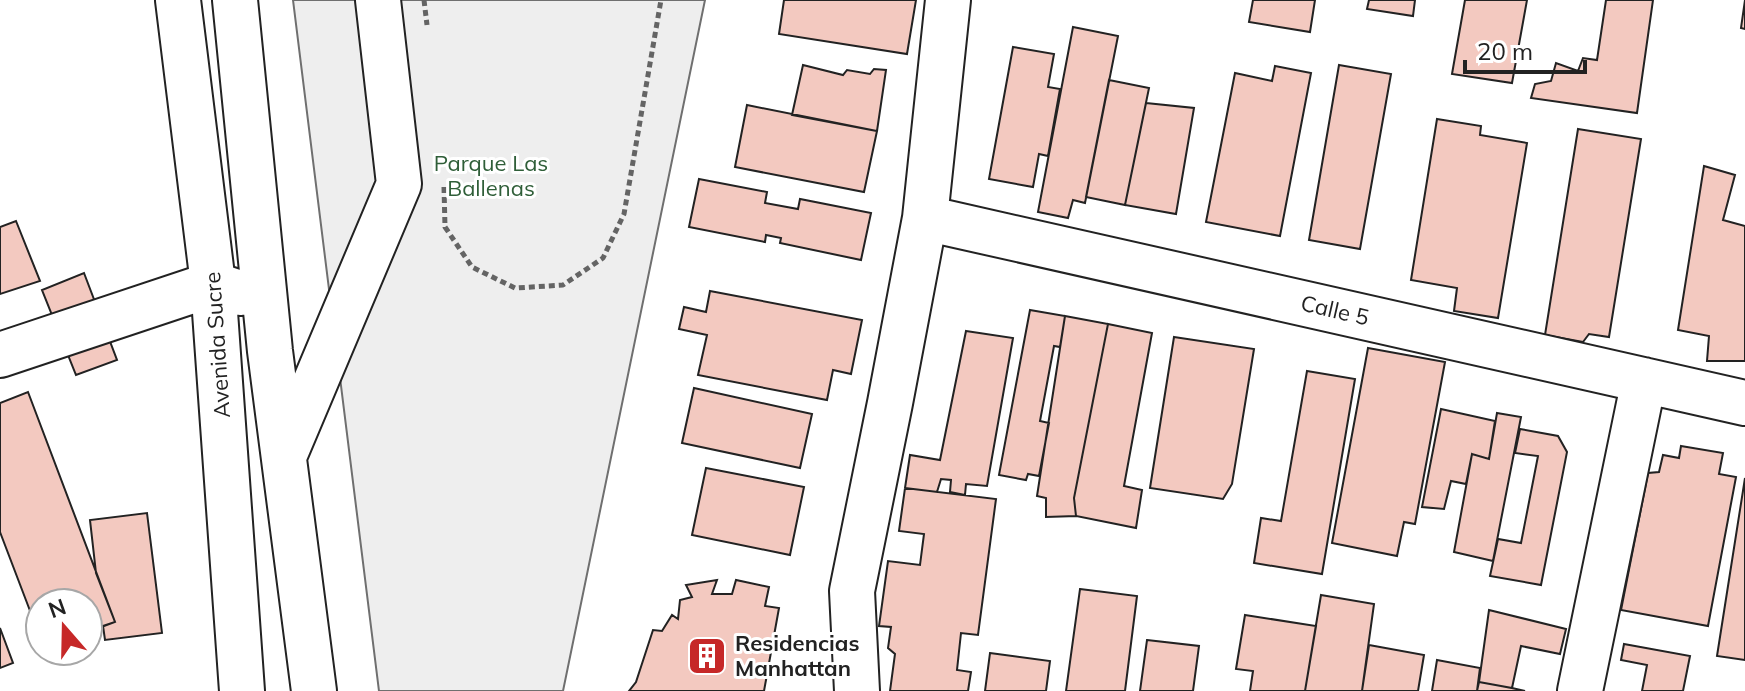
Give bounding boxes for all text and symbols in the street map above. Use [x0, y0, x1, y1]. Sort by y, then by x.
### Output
scale bar [1465, 24, 1585, 74]
text: 20 m [1477, 36, 1533, 66]
park label: Parque Las Ballenas [434, 149, 548, 202]
street label: Avenida Sucre [198, 271, 236, 419]
street label: Calle 5 [1298, 289, 1372, 331]
north arrow [24, 587, 104, 667]
text: N [45, 592, 70, 624]
place label: Residencias Manhattan [735, 629, 859, 682]
building icon: Residencias Manhattan [686, 635, 728, 677]

